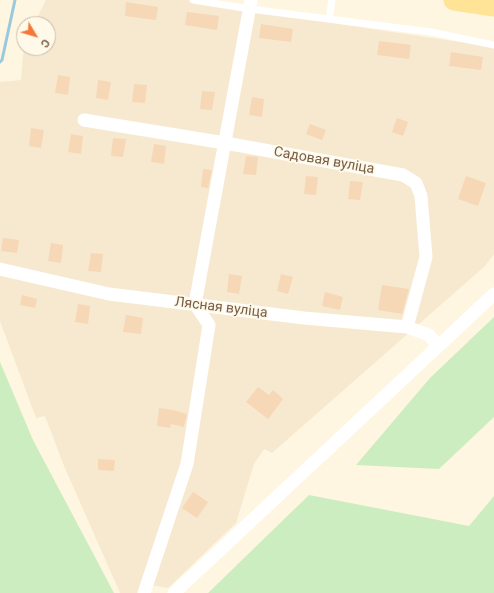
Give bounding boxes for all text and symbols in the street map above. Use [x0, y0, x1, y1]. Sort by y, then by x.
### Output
north arrow [16, 16, 56, 56]
text: С [38, 36, 52, 50]
street label: Садовая вуліца [273, 144, 375, 178]
street label: Лясная вуліца [174, 294, 268, 322]

